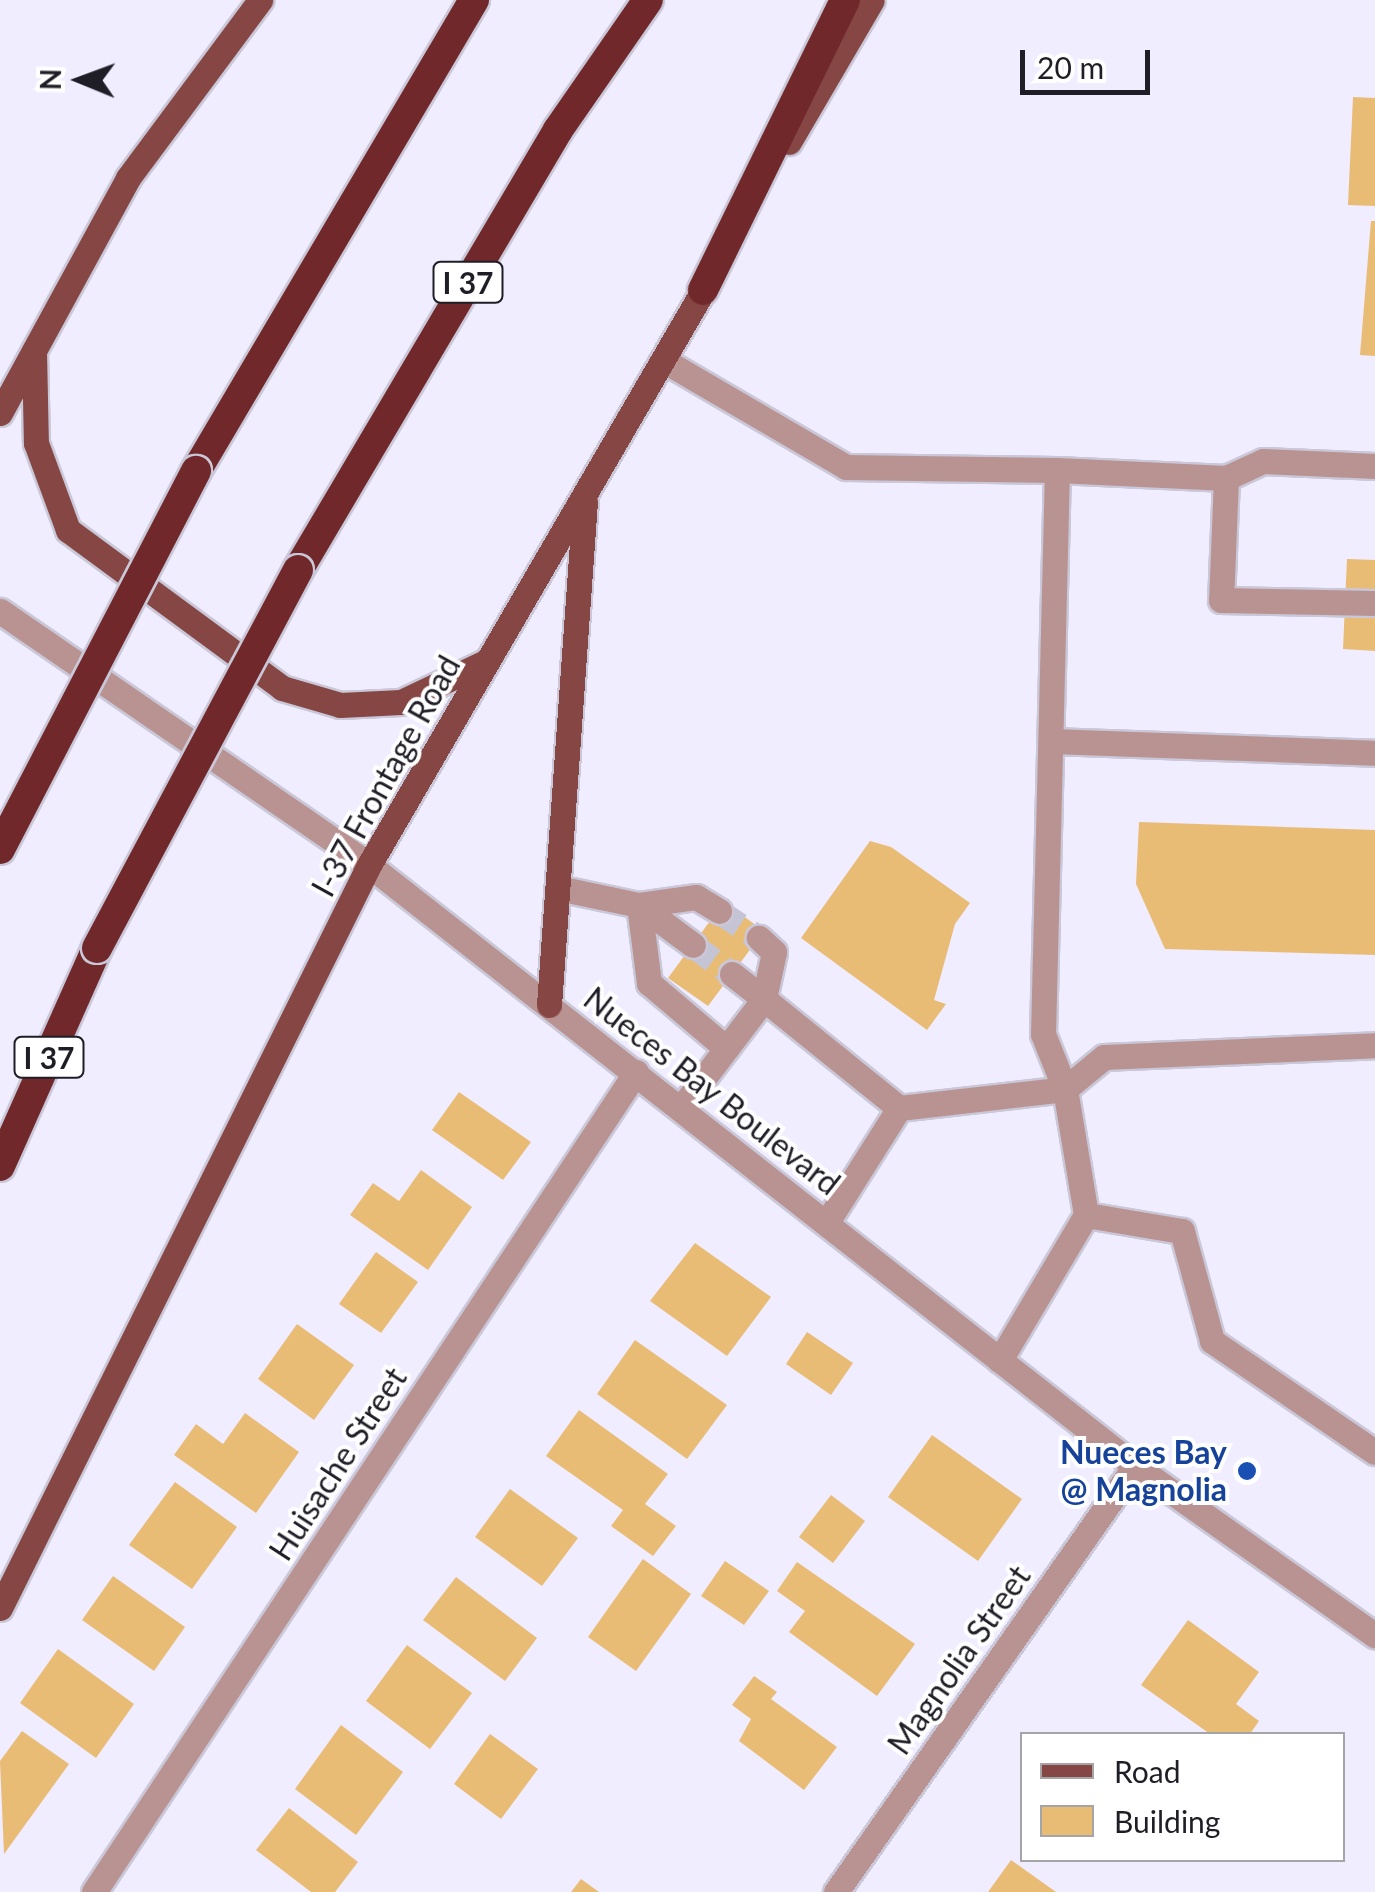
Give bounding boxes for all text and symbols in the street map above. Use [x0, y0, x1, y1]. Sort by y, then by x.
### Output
north arrow [30, 30, 130, 130]
scale bar [1025, 30, 1155, 92]
text: 20 m [1037, 49, 1104, 85]
text: N [33, 68, 67, 91]
road number: I 37 [430, 257, 506, 307]
street label: I-37 Frontage Road [304, 649, 468, 903]
street label: Nueces Bay Boulevard [576, 979, 848, 1203]
road number: I 37 [12, 1032, 86, 1082]
street label: Huisache Street [261, 1360, 415, 1568]
place label: Nueces Bay @ Magnolia [1060, 1434, 1227, 1509]
marker: Nueces Bay @ Magnolia [1236, 1460, 1258, 1482]
street label: Magnolia Street [880, 1558, 1038, 1762]
legend [1020, 1732, 1345, 1862]
text: Road [1114, 1753, 1181, 1789]
text: Building [1114, 1803, 1220, 1839]

